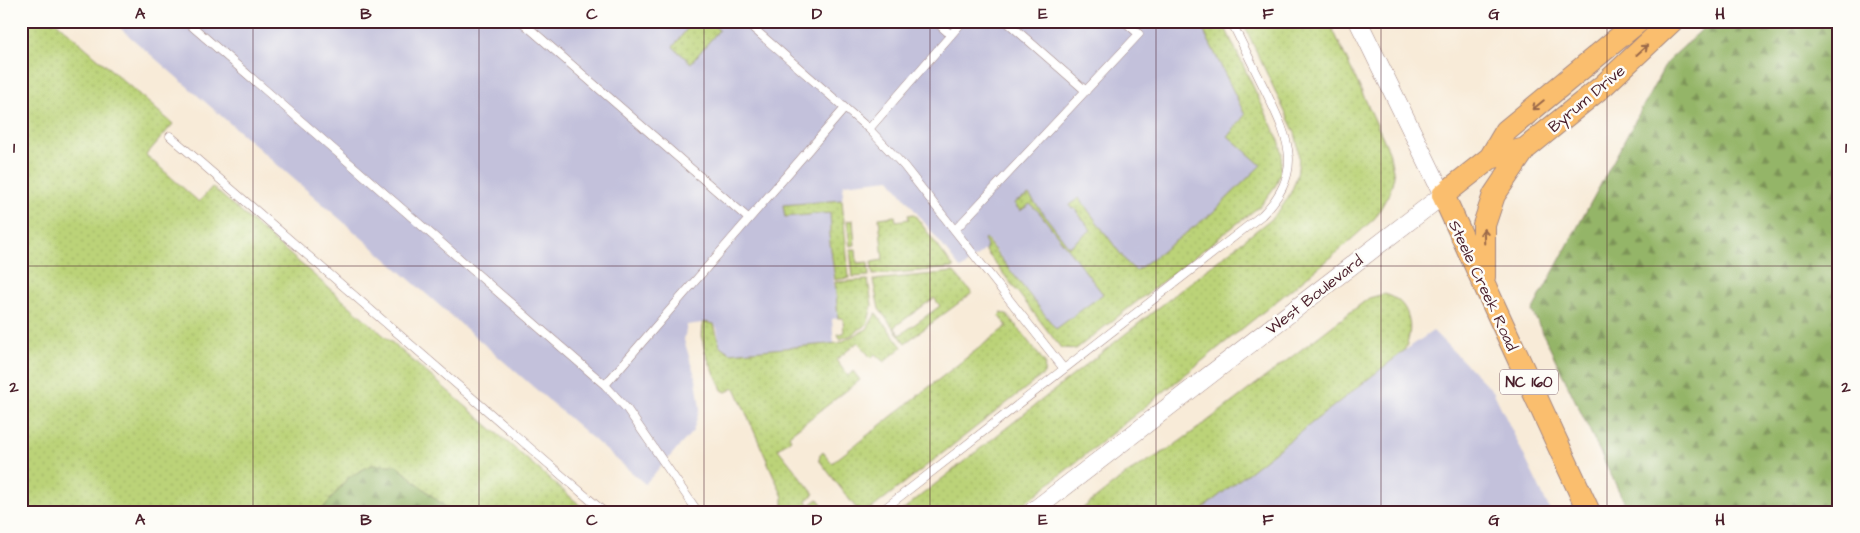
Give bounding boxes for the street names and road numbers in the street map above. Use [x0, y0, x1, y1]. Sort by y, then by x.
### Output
street label: Byrum Drive [1543, 60, 1631, 138]
street label: Steele Creek Road [1443, 216, 1523, 354]
street label: West Boulevard [1261, 250, 1368, 340]
road number: NC 160 [1500, 370, 1558, 394]

